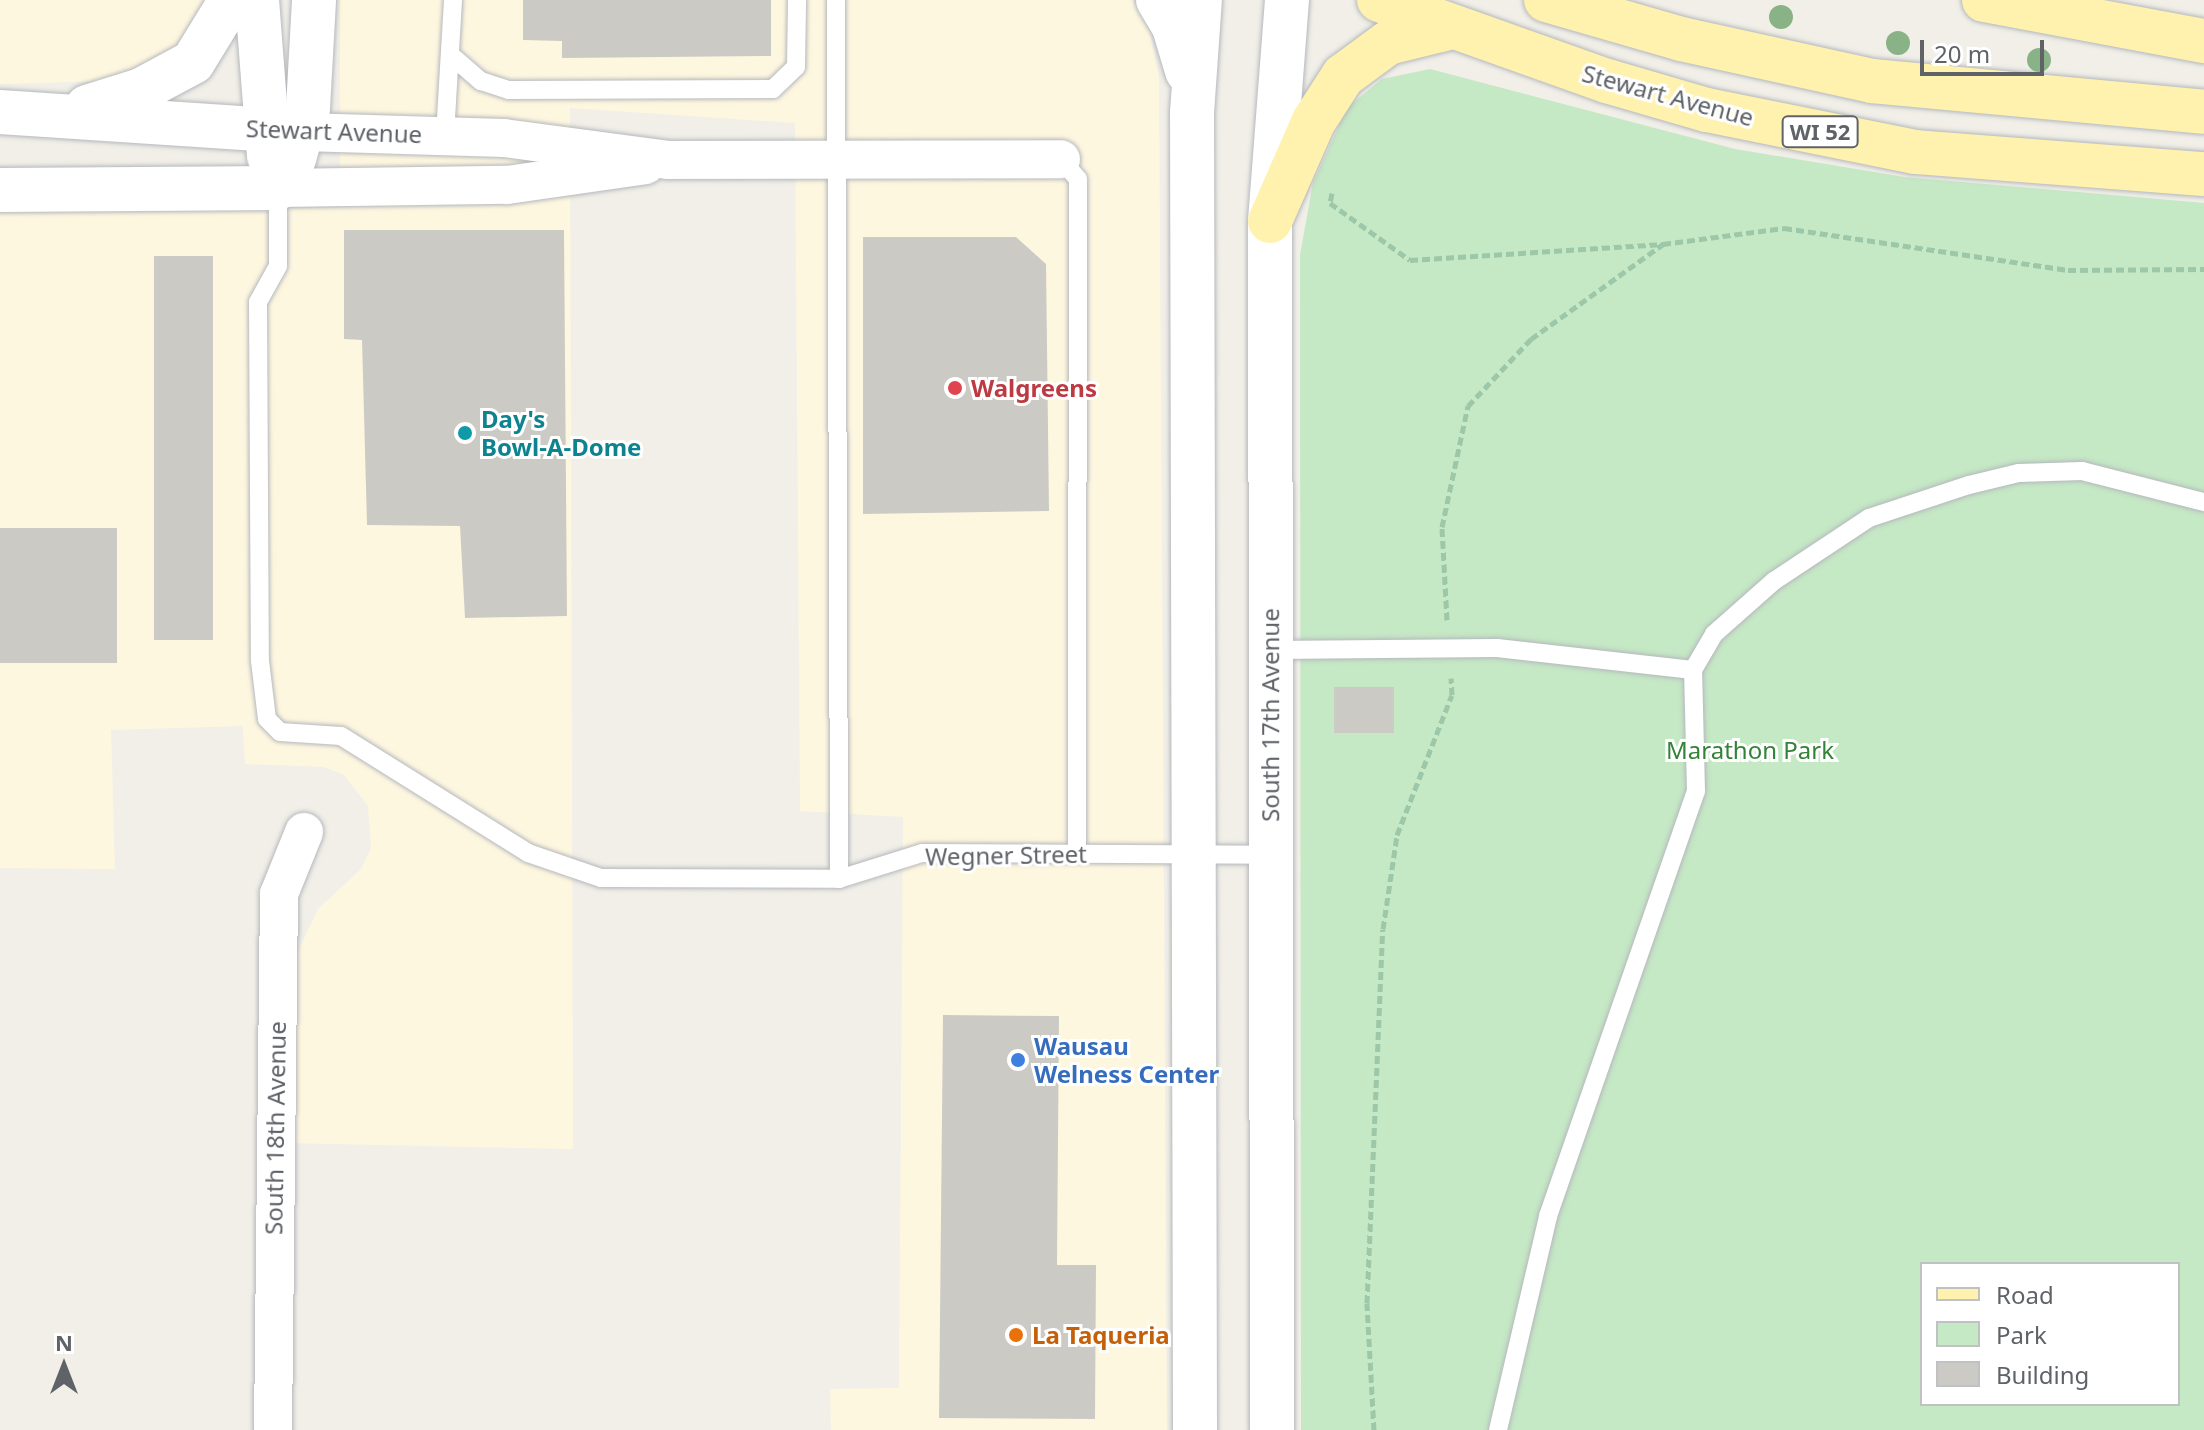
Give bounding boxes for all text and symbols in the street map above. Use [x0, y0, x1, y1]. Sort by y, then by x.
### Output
scale bar [1924, 24, 2048, 74]
text: 20 m [1934, 37, 1990, 70]
street label: Stewart Avenue [1579, 58, 1757, 132]
street label: Stewart Avenue [245, 114, 423, 148]
road number: WI 52 [1780, 114, 1860, 150]
place label: Walgreens [971, 374, 1097, 402]
marker: Walgreens [946, 379, 964, 397]
place label: Day's Bowl-A-Dome [481, 405, 641, 461]
marker: Day's Bowl-A-Dome [456, 424, 474, 442]
street label: South 17th Avenue [1256, 608, 1284, 822]
park label: Marathon Park [1666, 736, 1834, 764]
street label: Wegner Street [925, 839, 1087, 871]
street label: South 18th Avenue [259, 1021, 291, 1235]
place label: Wausau Welness Center [1034, 1032, 1219, 1088]
marker: Wausau Welness Center [1009, 1051, 1027, 1069]
legend [1920, 1262, 2180, 1406]
text: Road [1996, 1278, 2054, 1311]
text: Park [1996, 1318, 2047, 1351]
place label: La Taqueria [1032, 1321, 1170, 1349]
north arrow [24, 1326, 104, 1406]
marker: La Taqueria [1007, 1326, 1025, 1344]
text: N [55, 1327, 73, 1357]
text: Building [1996, 1358, 2089, 1391]

